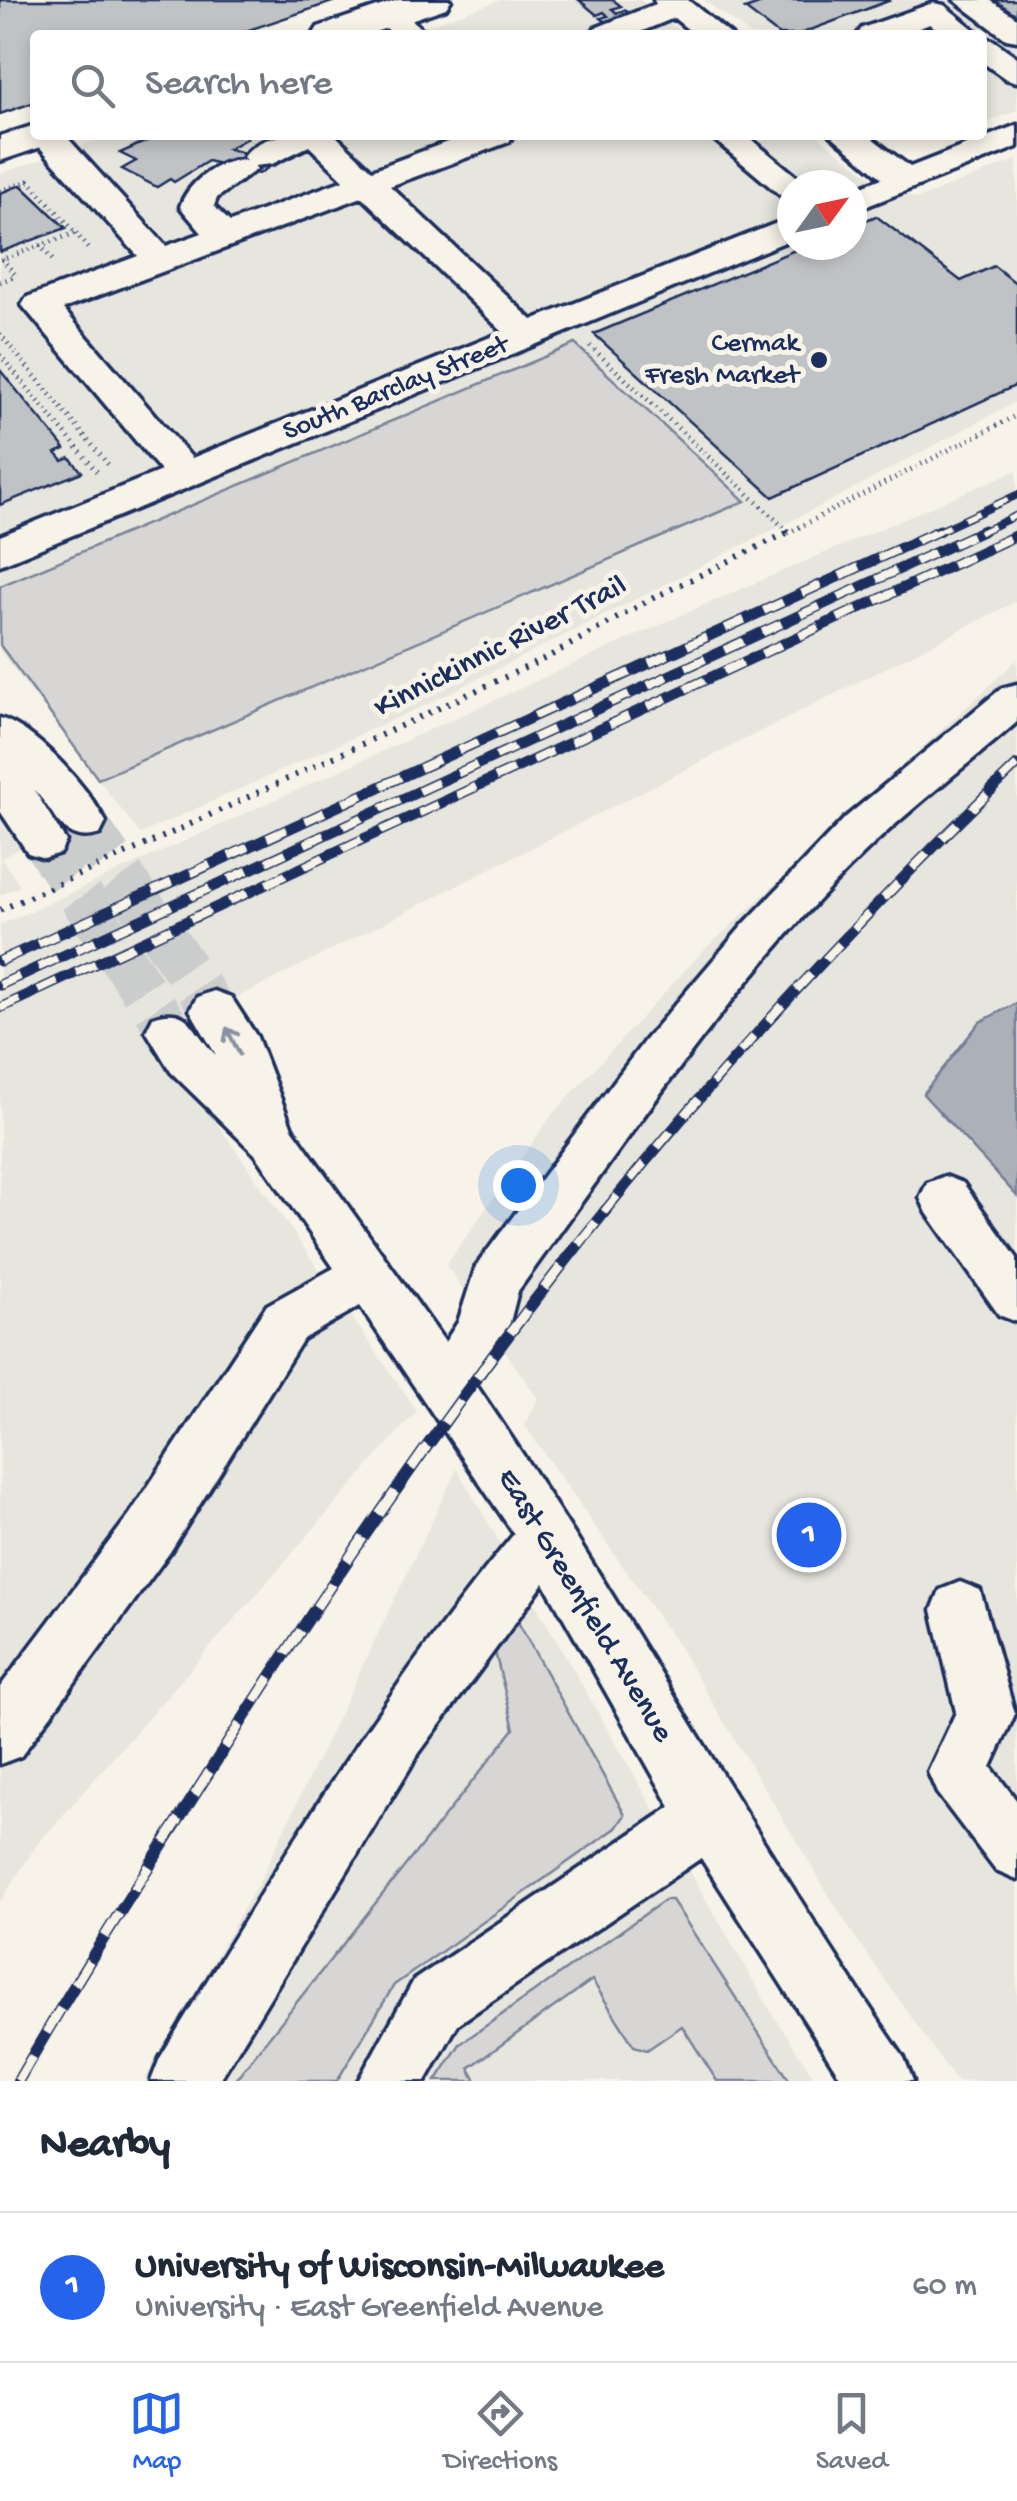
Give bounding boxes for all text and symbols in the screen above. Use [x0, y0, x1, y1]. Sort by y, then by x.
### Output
search box [30, 30, 987, 140]
icon: search [65, 58, 120, 113]
text: Search here [145, 63, 332, 107]
north arrow [777, 170, 867, 260]
street label: South Barclay Street [279, 328, 516, 449]
place label: Cermak Fresh Market [644, 328, 802, 393]
marker: Cermak Fresh Market [808, 349, 830, 371]
street label: Kinnickinnic River Trail [368, 568, 634, 728]
one-way arrow [223, 1027, 242, 1057]
your location [493, 1160, 544, 1211]
street label: East Greenfield Avenue [487, 1462, 681, 1750]
pin: 1 [776, 1498, 842, 1572]
text: Nearby [40, 2122, 170, 2171]
text: University of Wisconsin-Milwaukee [135, 2246, 664, 2290]
text: 1 [66, 2268, 79, 2306]
text: 60 m [912, 2268, 977, 2306]
text: University · East Greenfield Avenue [135, 2290, 603, 2328]
tab: Map [129, 2386, 184, 2479]
tab: Directions [443, 2386, 557, 2479]
tab: Saved [816, 2386, 888, 2479]

